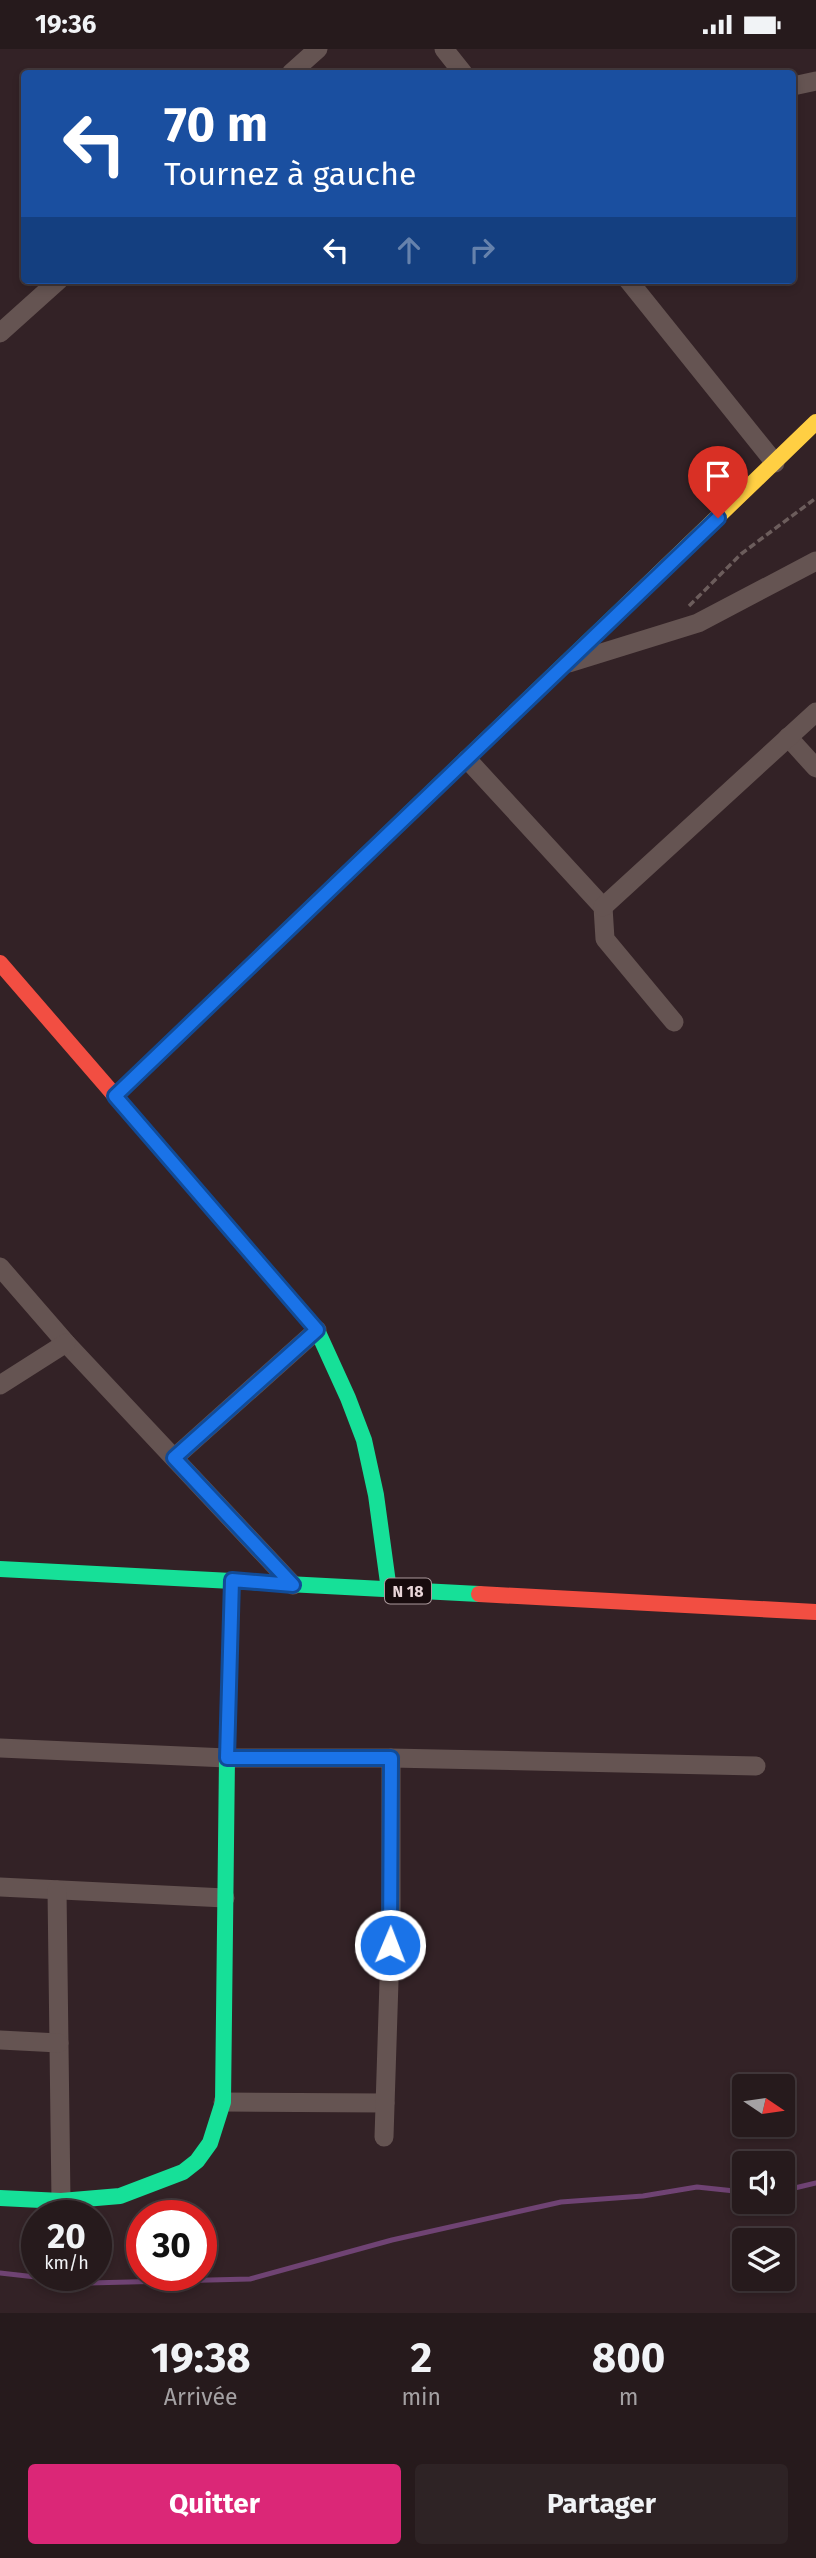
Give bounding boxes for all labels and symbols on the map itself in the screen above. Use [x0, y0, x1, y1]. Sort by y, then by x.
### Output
pin [688, 446, 748, 518]
road number: N 18 [385, 1579, 431, 1603]
position arrow [353, 1908, 427, 1982]
north arrow [732, 2074, 794, 2137]
speed limit sign: 30 [126, 2200, 217, 2291]

